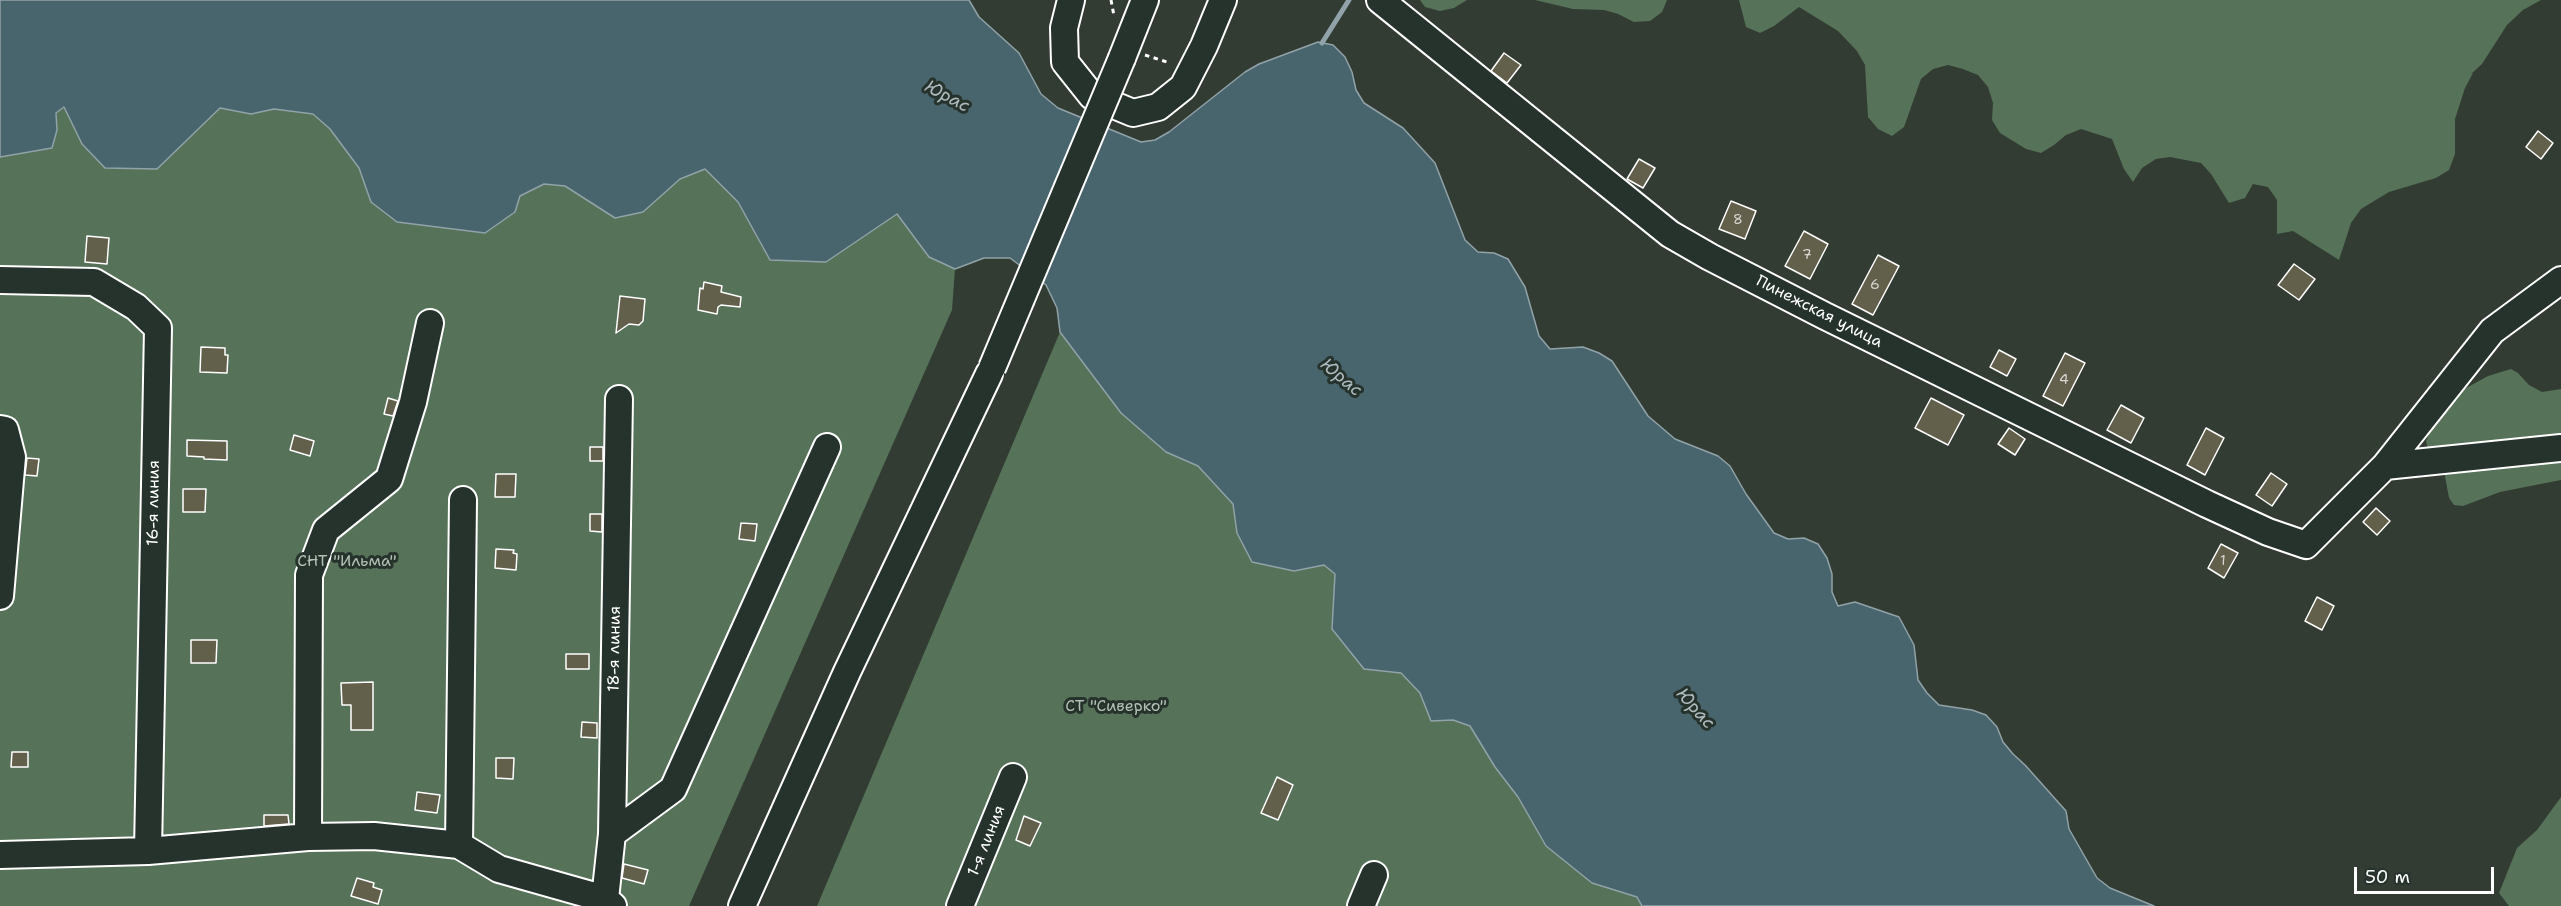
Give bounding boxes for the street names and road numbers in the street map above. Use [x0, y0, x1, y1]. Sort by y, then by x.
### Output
street label: Пинежская улица [1752, 272, 1886, 352]
street label: 16-я линия [144, 460, 164, 546]
street label: 18-я линия [605, 606, 625, 692]
street label: 1-я линия [964, 803, 1010, 879]

